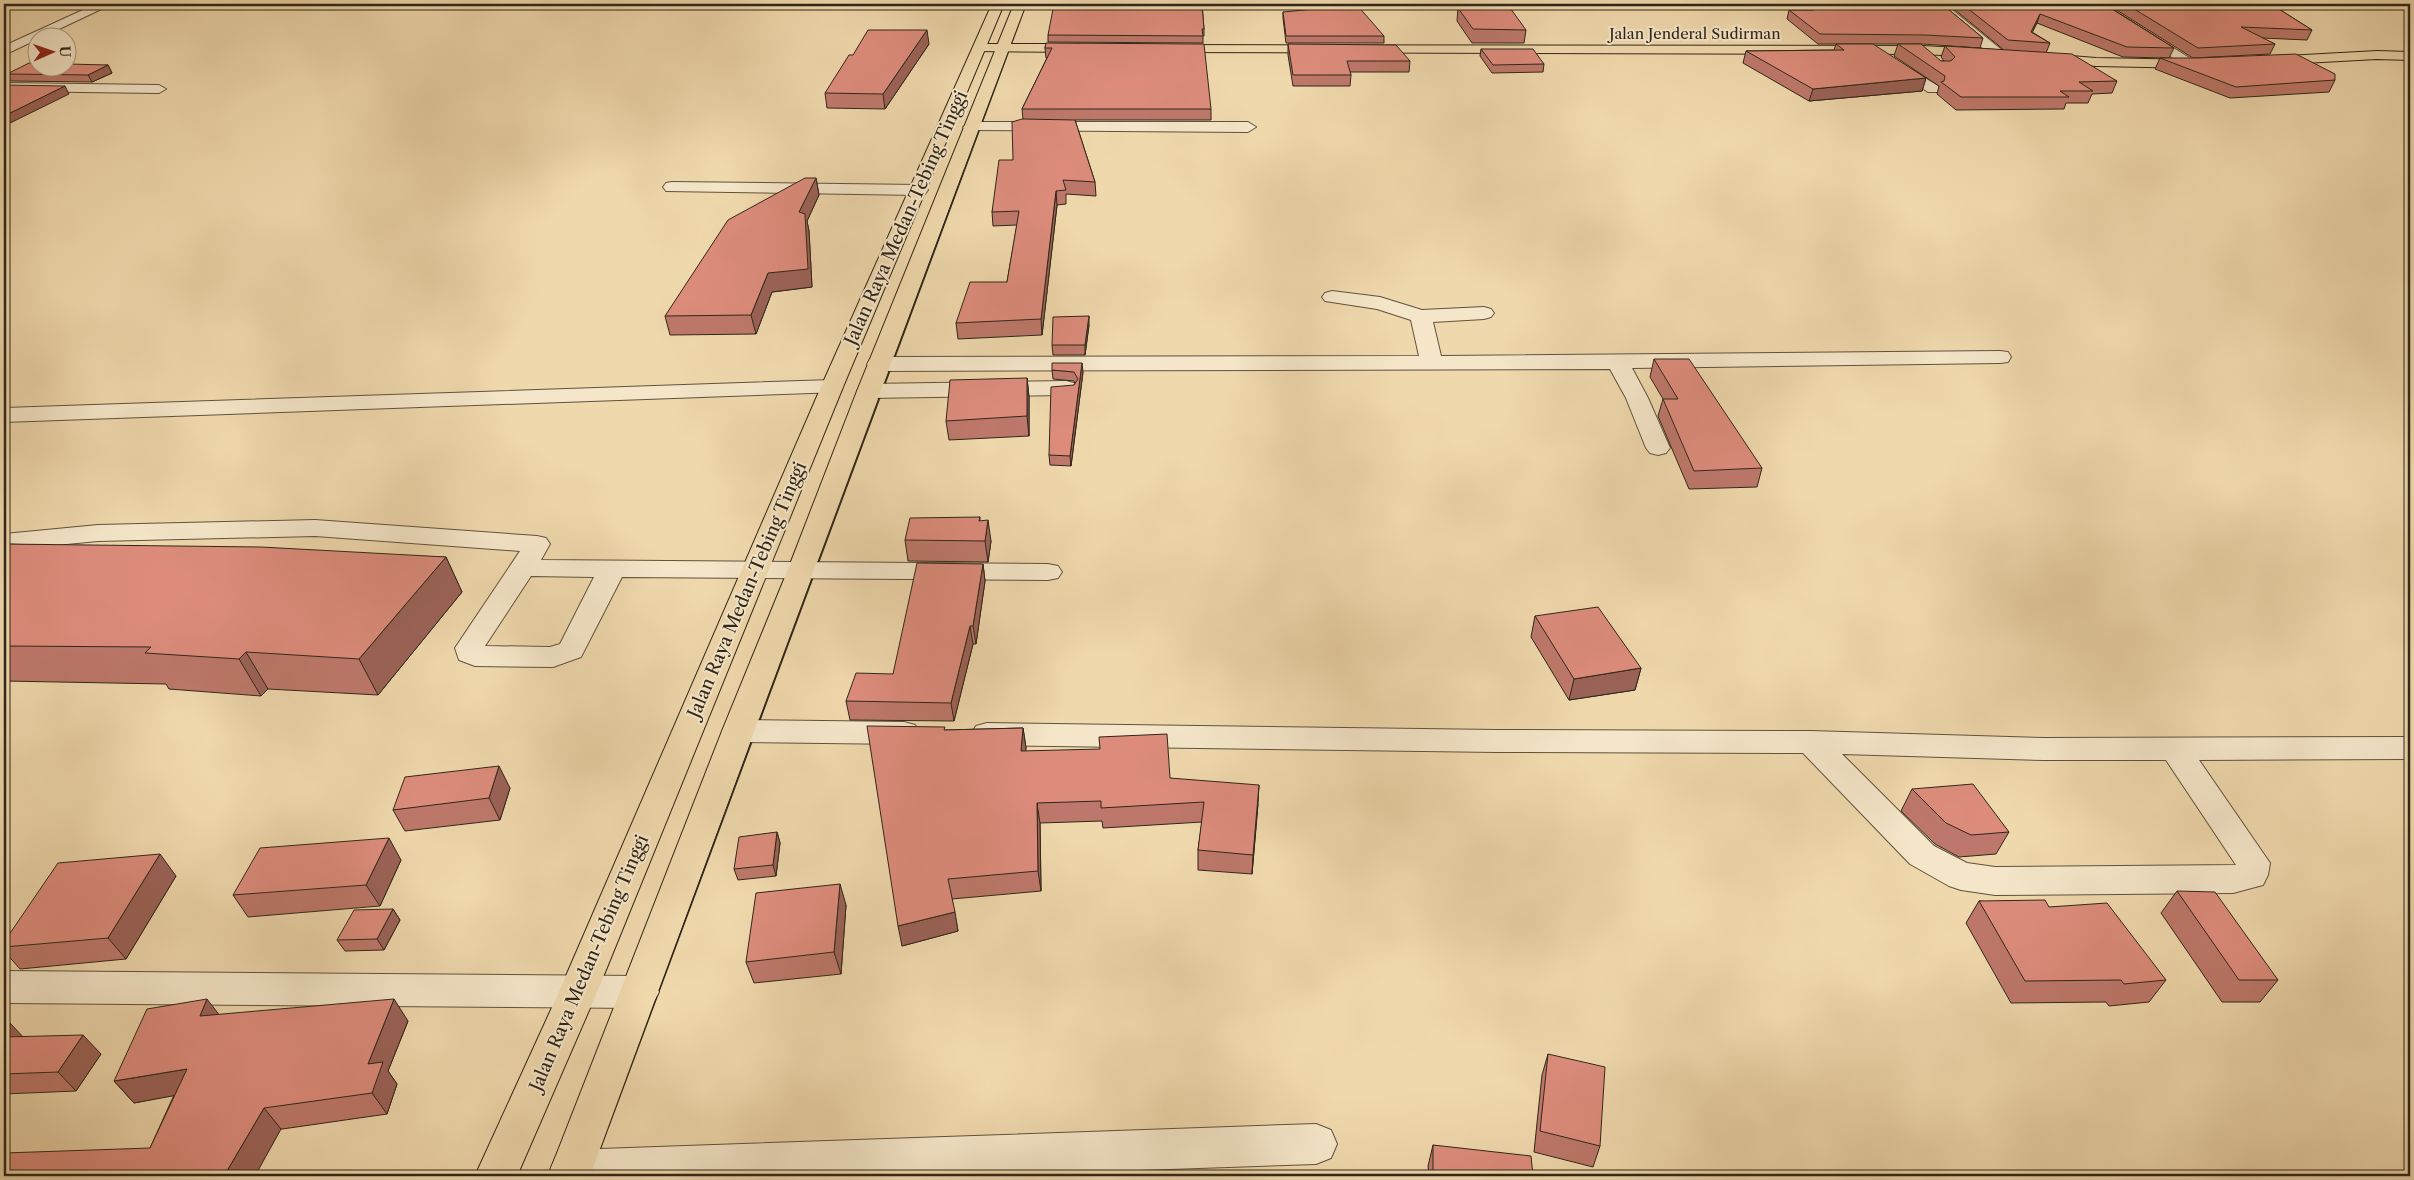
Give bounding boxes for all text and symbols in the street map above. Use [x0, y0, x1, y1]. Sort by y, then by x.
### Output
street label: Jalan Jenderal Sudirman [1607, 24, 1781, 43]
north arrow [28, 28, 78, 78]
text: U [56, 46, 74, 58]
street label: Jalan Raya Medan-Tebing Tinggi [839, 87, 972, 351]
street label: Jalan Raya Medan-Tebing Tinggi [682, 458, 811, 724]
street label: Jalan Raya Medan-Tebing Tinggi [524, 831, 653, 1097]

